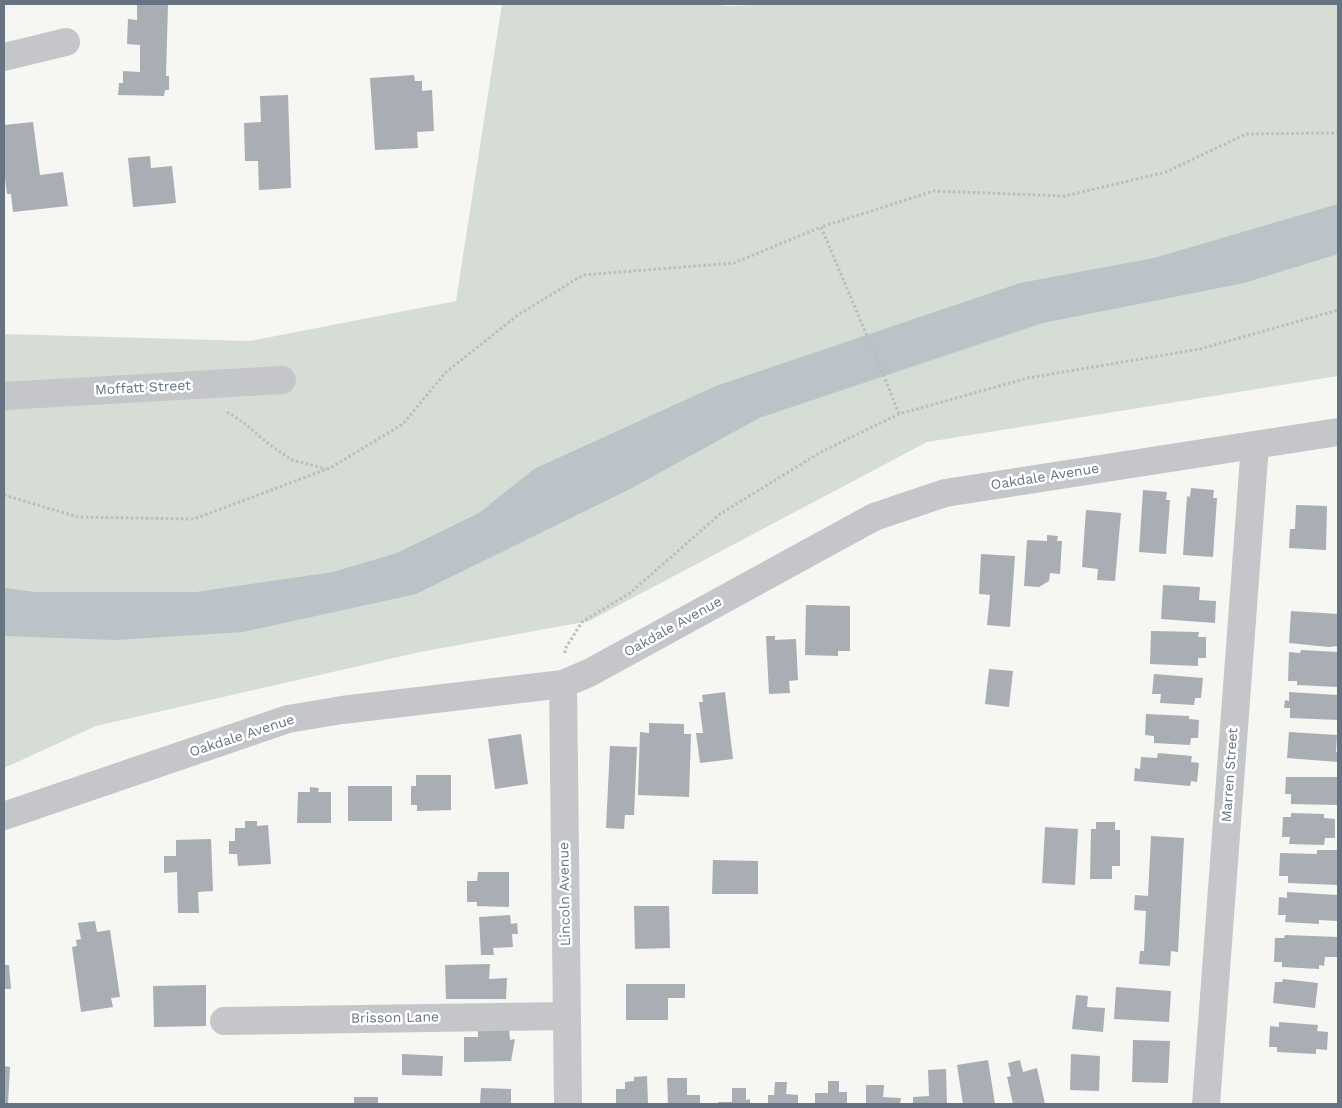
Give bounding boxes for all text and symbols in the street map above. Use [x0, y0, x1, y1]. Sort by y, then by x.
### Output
street label: Moffatt Street [95, 377, 191, 399]
street label: Oakdale Avenue [990, 460, 1100, 494]
street label: Oakdale Avenue [621, 593, 725, 661]
street label: Oakdale Avenue [187, 711, 297, 761]
street label: Marren Street [1218, 727, 1242, 823]
street label: Lincoln Avenue [556, 842, 574, 946]
street label: Brisson Lane [351, 1009, 439, 1027]

